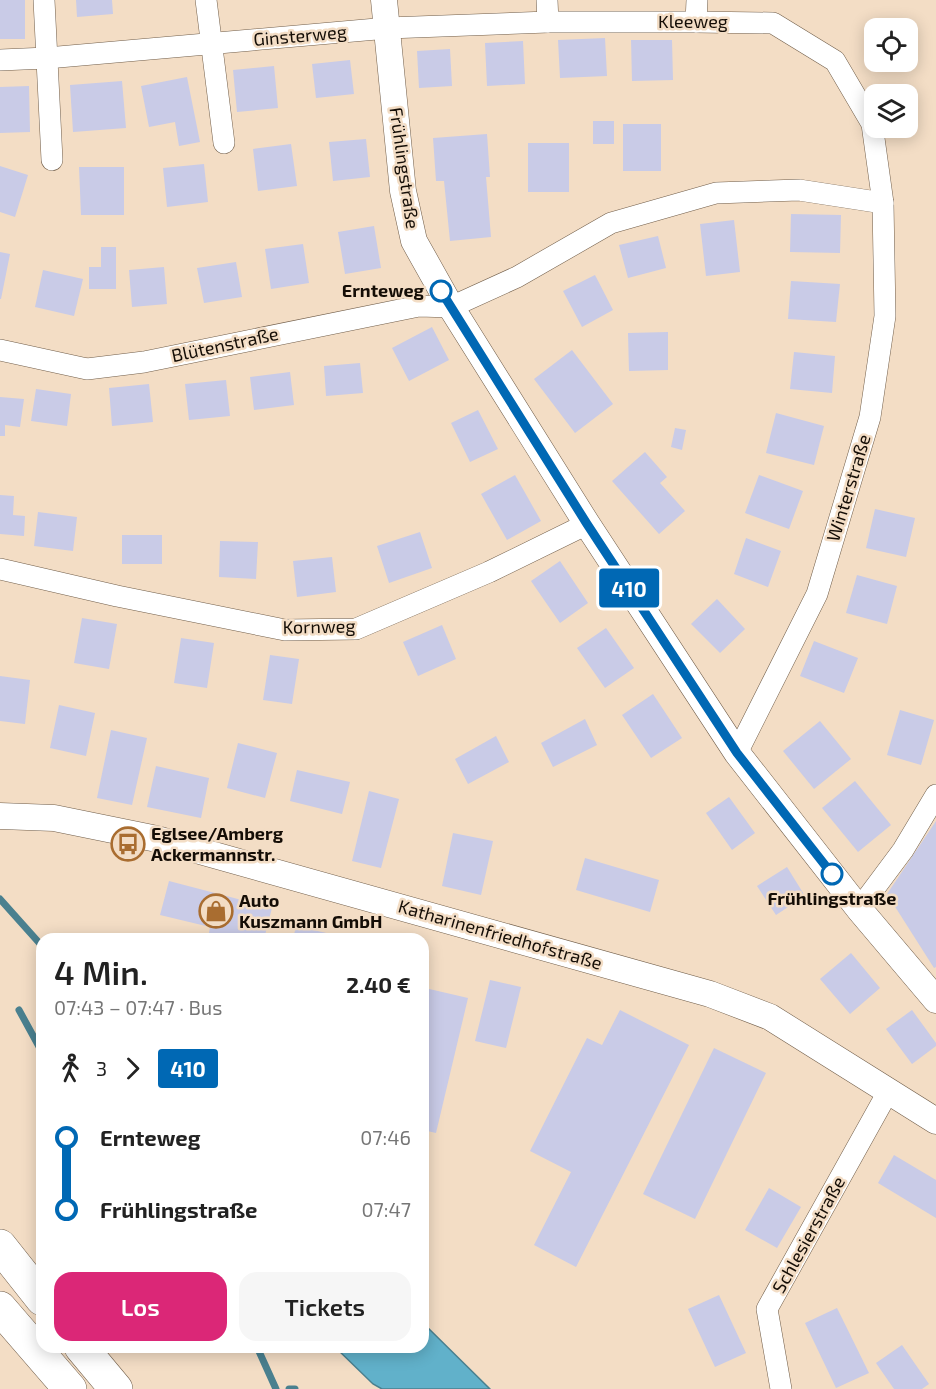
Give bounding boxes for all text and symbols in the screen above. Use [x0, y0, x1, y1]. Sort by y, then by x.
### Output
street label: Kleeweg [658, 10, 728, 32]
map controls [864, 18, 918, 138]
button: locate [864, 18, 918, 72]
street label: Ginsterweg [252, 20, 347, 50]
button: layers [864, 84, 918, 138]
street label: Frühlingstraße [386, 106, 424, 230]
place label: Ernteweg [342, 279, 425, 301]
marker: Ernteweg [430, 280, 452, 302]
street label: Blütenstraße [169, 322, 280, 366]
street label: Winterstraße [821, 432, 875, 544]
line badge: 410 [594, 568, 664, 608]
text: 410 [611, 576, 647, 601]
street label: Kornweg [282, 614, 356, 638]
place label: Eglsee/Amberg Ackermannstr. [151, 822, 284, 865]
bus stop icon: Eglsee/Amberg Ackermannstr. [110, 826, 146, 862]
marker: Frühlingstraße [821, 863, 843, 885]
place label: Frühlingstraße [768, 887, 896, 909]
place label: Auto Kuszmann GmbH [239, 889, 382, 932]
shop icon: Auto Kuszmann GmbH [198, 893, 234, 929]
street label: Katharinenfriedhofstraße [396, 894, 605, 974]
text: 4 Min. [54, 952, 148, 992]
text: 2.40 € [346, 971, 411, 997]
text: 07:43 – 07:47 · Bus [54, 995, 222, 1019]
icon: walk [54, 1052, 87, 1085]
icon: forward [116, 1052, 149, 1085]
text: 3 [96, 1056, 107, 1080]
text: 410 [170, 1056, 206, 1081]
text: Ernteweg [100, 1124, 201, 1150]
text: 07:46 [360, 1125, 411, 1149]
street label: Schlesierstraße [767, 1172, 849, 1297]
text: Frühlingstraße [100, 1196, 257, 1222]
text: 07:47 [361, 1197, 411, 1221]
button: Los [54, 1272, 227, 1341]
button: Tickets [239, 1272, 411, 1341]

